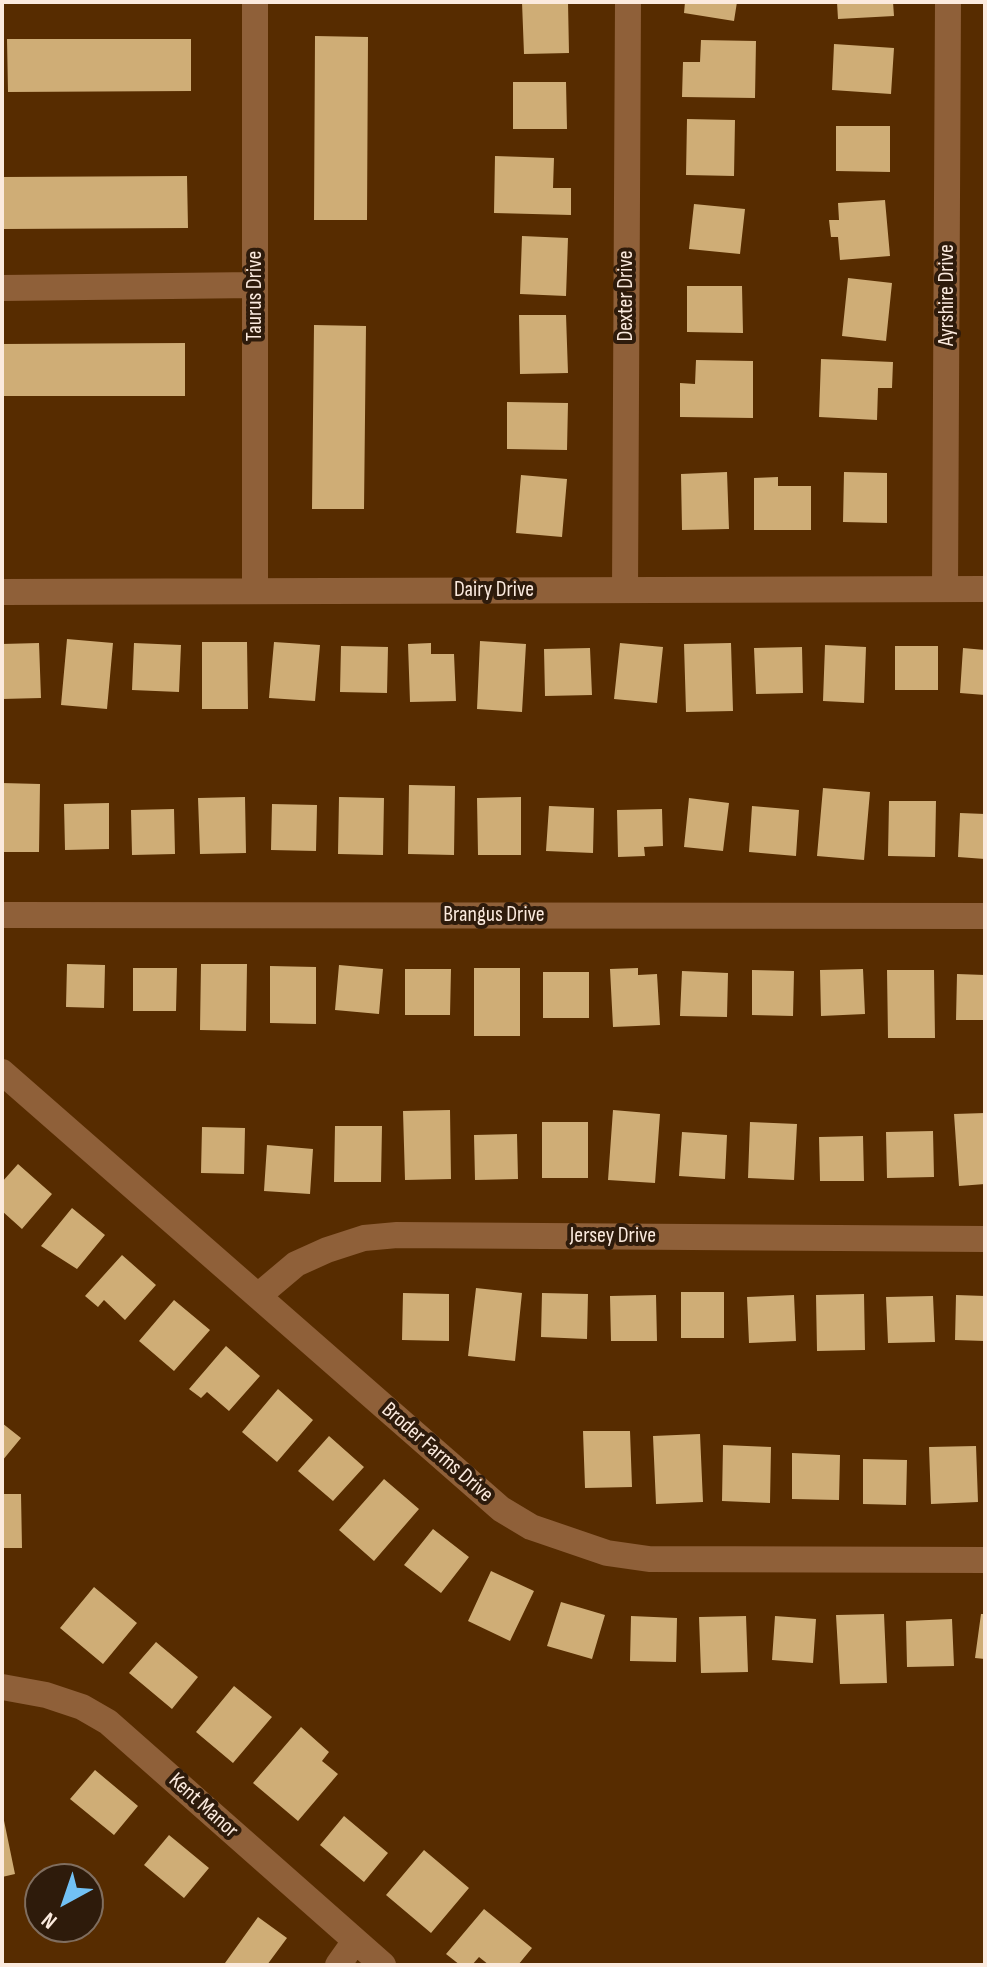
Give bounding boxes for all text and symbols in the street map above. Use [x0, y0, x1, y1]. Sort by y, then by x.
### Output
street label: Ayrshire Drive [934, 244, 960, 346]
street label: Dexter Drive [613, 250, 639, 342]
street label: Taurus Drive [242, 251, 268, 341]
street label: Dairy Drive [454, 577, 534, 603]
street label: Brangus Drive [443, 902, 545, 928]
street label: Jersey Drive [570, 1223, 656, 1249]
street label: Broder Farms Drive [376, 1397, 498, 1509]
street label: Kent Manor [163, 1768, 243, 1844]
north arrow [24, 1863, 104, 1943]
text: N [36, 1906, 63, 1934]

